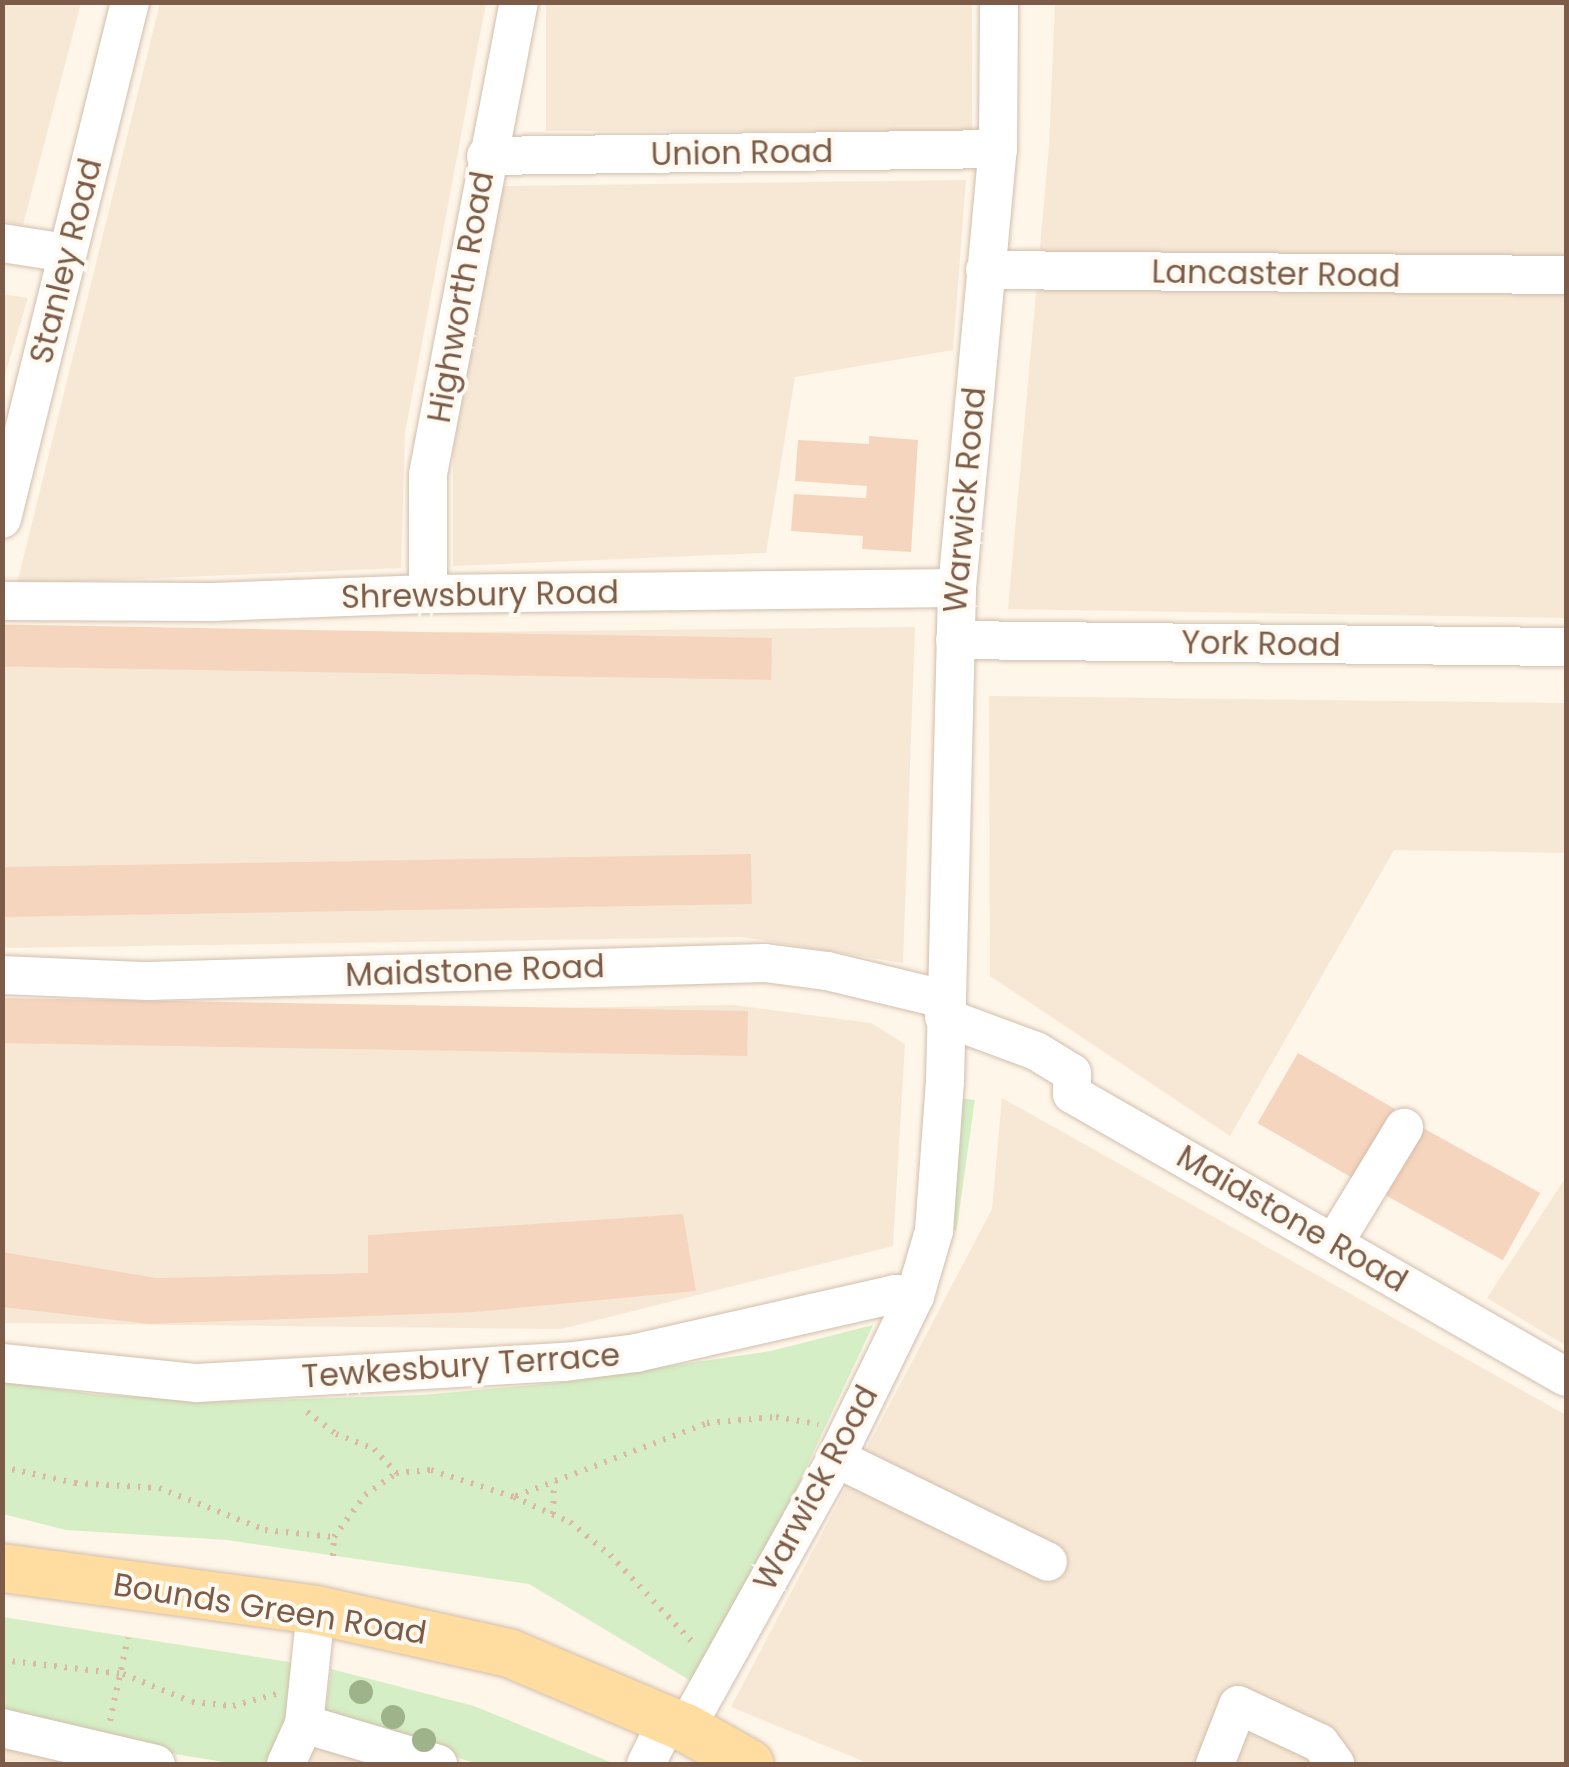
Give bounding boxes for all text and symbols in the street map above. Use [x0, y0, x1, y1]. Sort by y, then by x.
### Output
street label: Union Road [650, 132, 834, 174]
street label: Stanley Road [22, 154, 110, 368]
street label: Highworth Road [420, 168, 502, 426]
street label: Lancaster Road [1151, 253, 1401, 295]
street label: Warwick Road [936, 385, 994, 615]
street label: Shrewsbury Road [341, 573, 619, 617]
street label: York Road [1181, 623, 1341, 665]
street label: Maidstone Road [345, 947, 605, 995]
street label: Maidstone Road [1170, 1137, 1414, 1301]
street label: Tewkesbury Terrace [301, 1336, 621, 1396]
street label: Warwick Road [746, 1379, 886, 1597]
street label: Bounds Green Road [111, 1565, 429, 1653]

